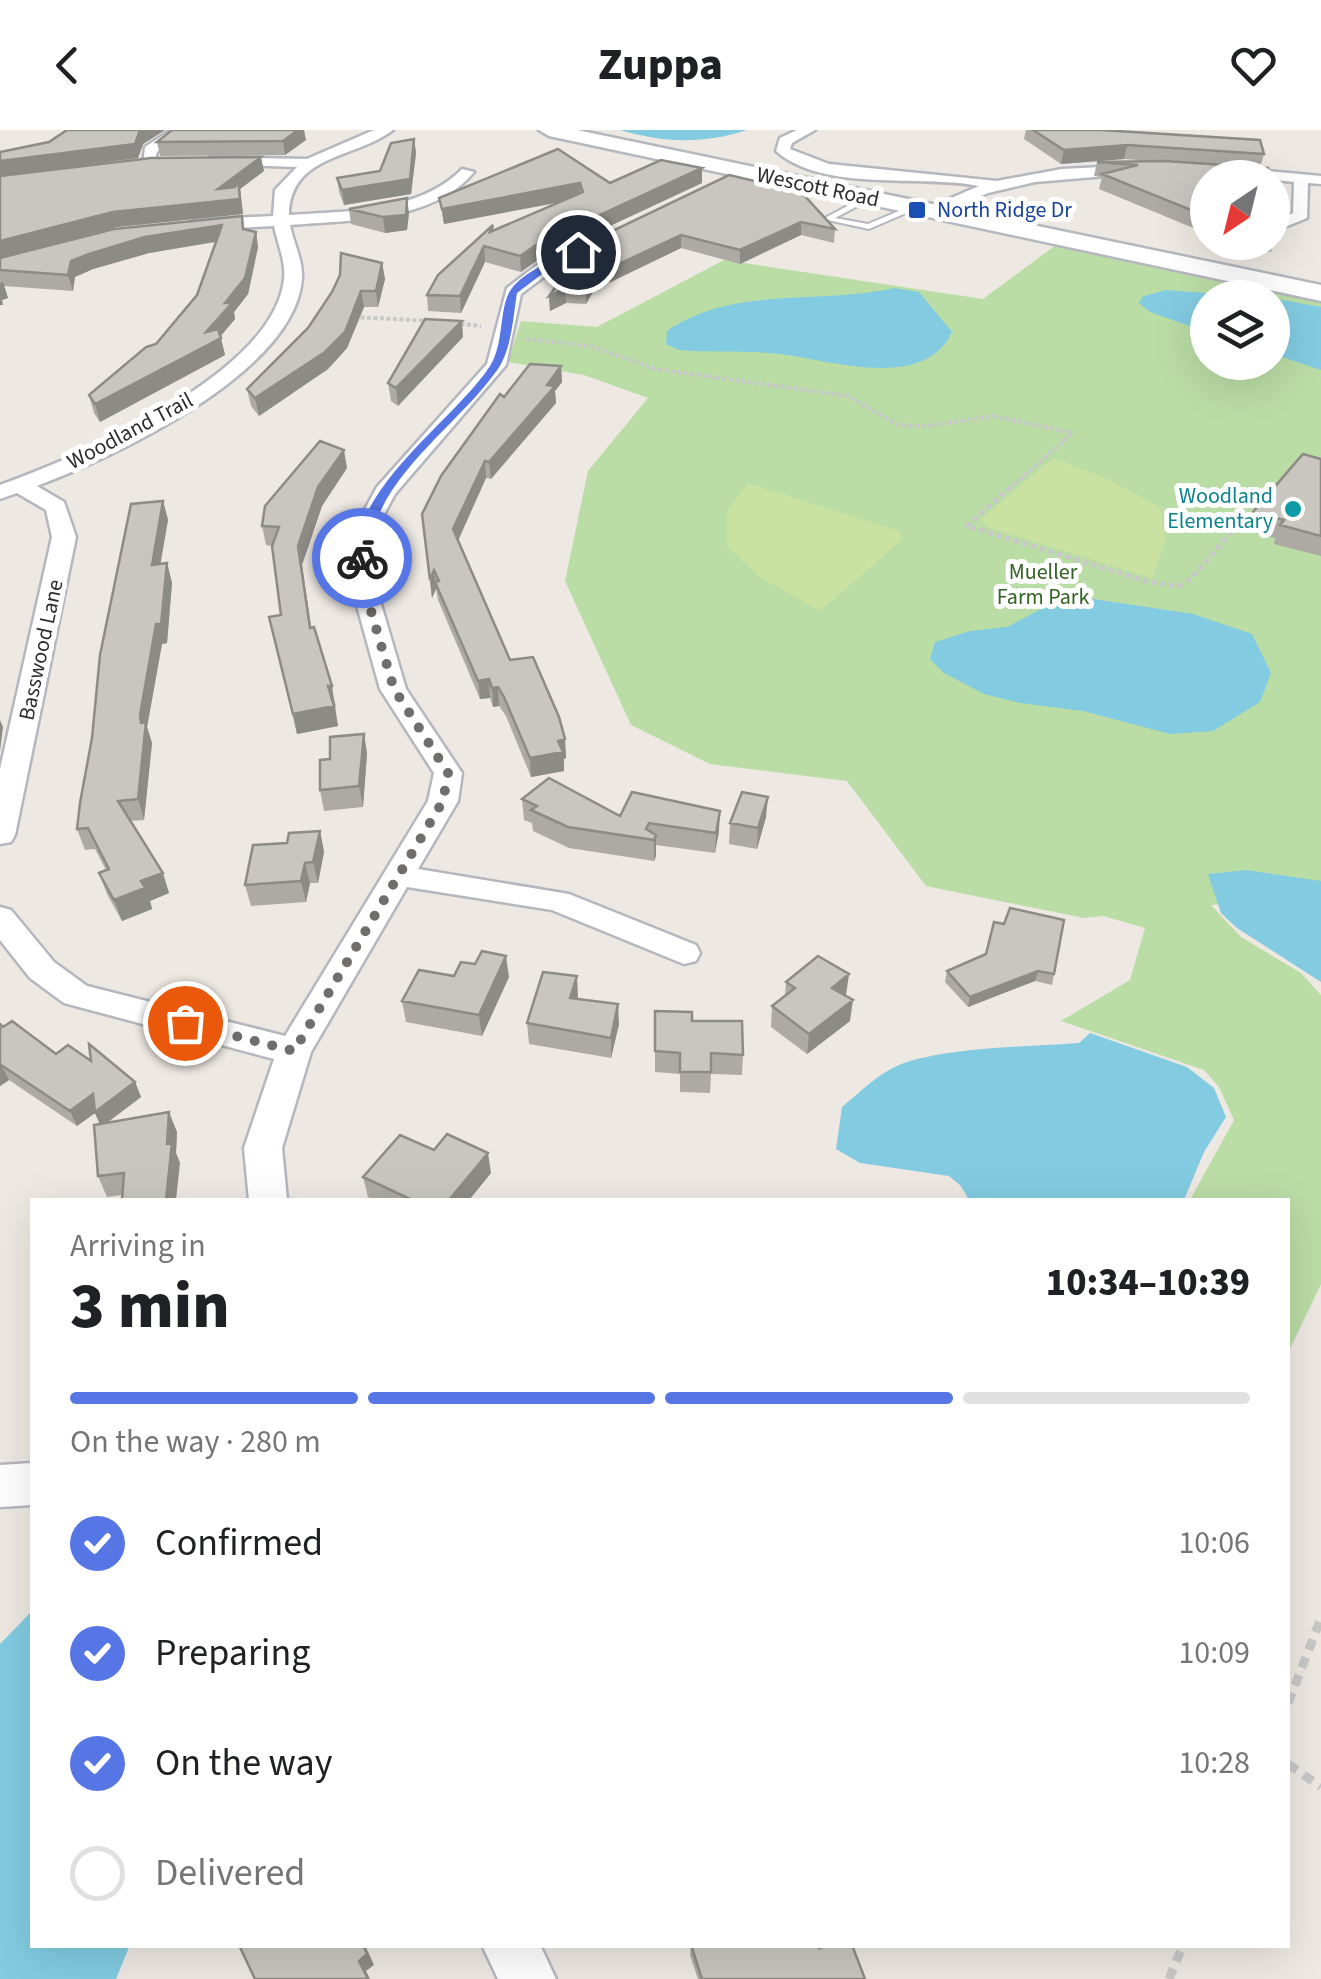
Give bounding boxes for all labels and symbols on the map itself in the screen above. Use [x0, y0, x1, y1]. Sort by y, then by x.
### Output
street label: Wescott Road [754, 158, 882, 216]
north arrow [1190, 160, 1290, 260]
place label: North Ridge Dr [937, 194, 1072, 226]
marker: North Ridge Dr [906, 199, 928, 221]
pin [536, 210, 621, 295]
street label: Woodland Trail [61, 384, 199, 478]
place label: Woodland Elementary [1167, 480, 1274, 537]
marker: Woodland Elementary [1282, 498, 1304, 520]
courier [312, 508, 412, 608]
park label: Mueller Farm Park [997, 556, 1089, 613]
street label: Basswood Lane [10, 576, 72, 723]
pin [143, 981, 228, 1066]

